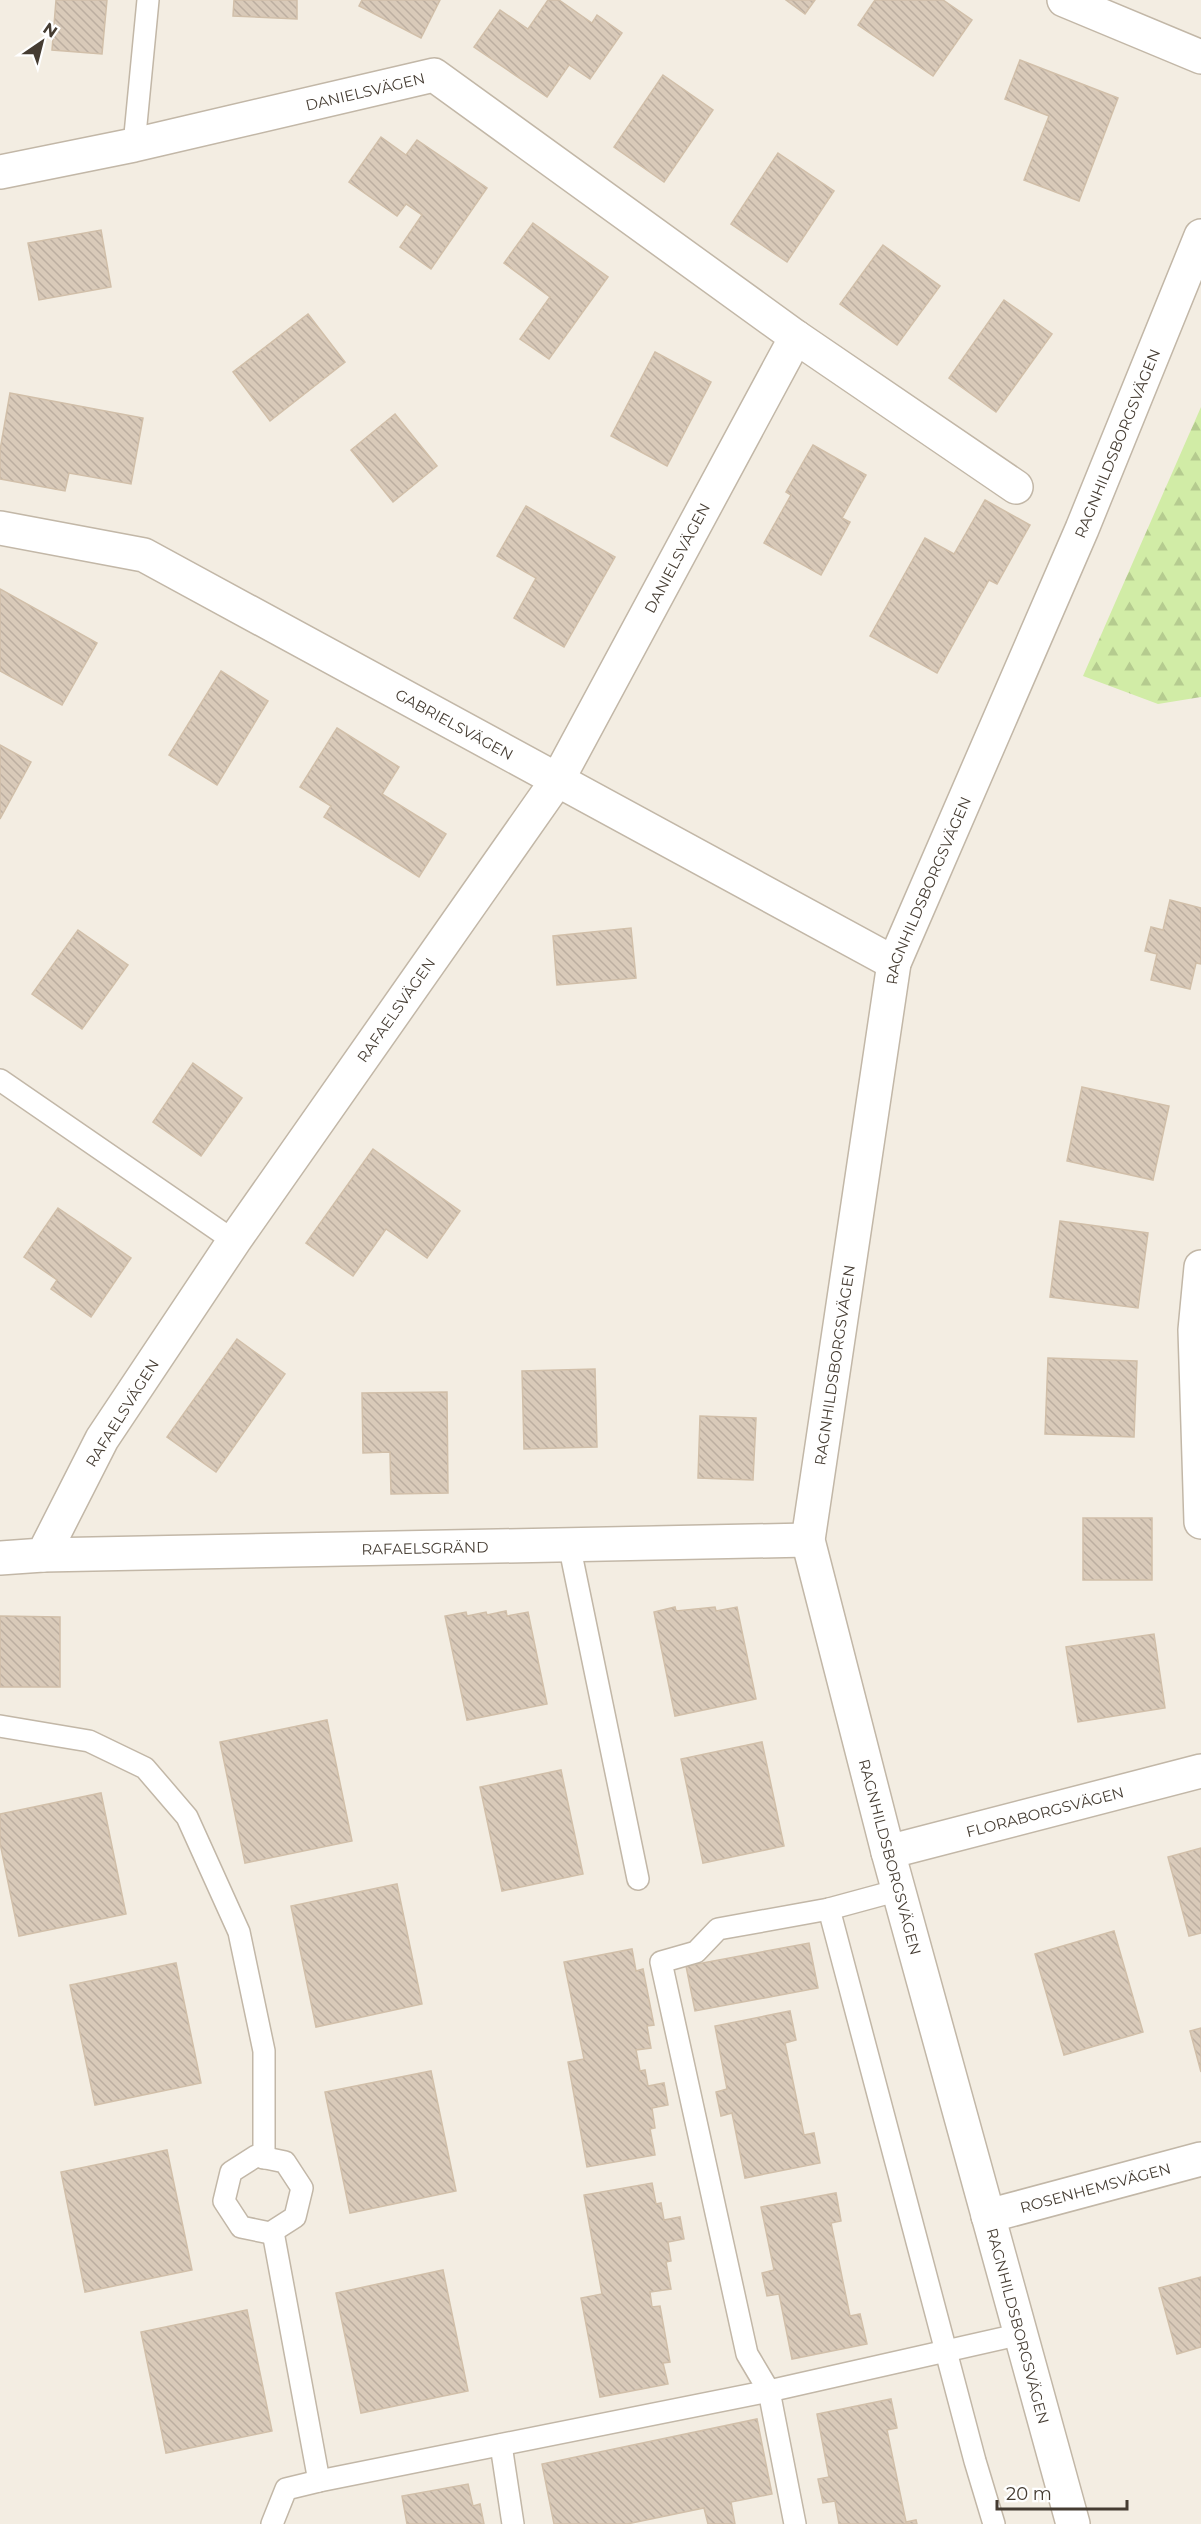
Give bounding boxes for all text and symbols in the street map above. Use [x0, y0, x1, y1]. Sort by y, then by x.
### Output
north arrow [12, 12, 72, 72]
text: N [40, 19, 61, 42]
street label: DANIELSVÄGEN [303, 68, 427, 114]
street label: RAGNHILDSBORGSVÄGEN [1070, 346, 1164, 541]
street label: DANIELSVÄGEN [640, 500, 714, 616]
street label: GABRIELSVÄGEN [392, 684, 517, 764]
street label: RAGNHILDSBORGSVÄGEN [881, 793, 975, 986]
street label: RAFAELSVÄGEN [353, 954, 439, 1066]
street label: RAGNHILDSBORGSVÄGEN [810, 1263, 858, 1467]
street label: RAFAELSVÄGEN [81, 1356, 163, 1470]
street label: RAFAELSGRÄND [361, 1537, 489, 1558]
street label: RAGNHILDSBORGSVÄGEN [855, 1757, 925, 1957]
street label: FLORABORGSVÄGEN [964, 1782, 1126, 1841]
street label: ROSENHEMSVÄGEN [1018, 2158, 1173, 2217]
street label: RAGNHILDSBORGSVÄGEN [983, 2226, 1053, 2426]
scale bar [997, 2473, 1128, 2511]
text: 20 m [1006, 2483, 1052, 2505]

